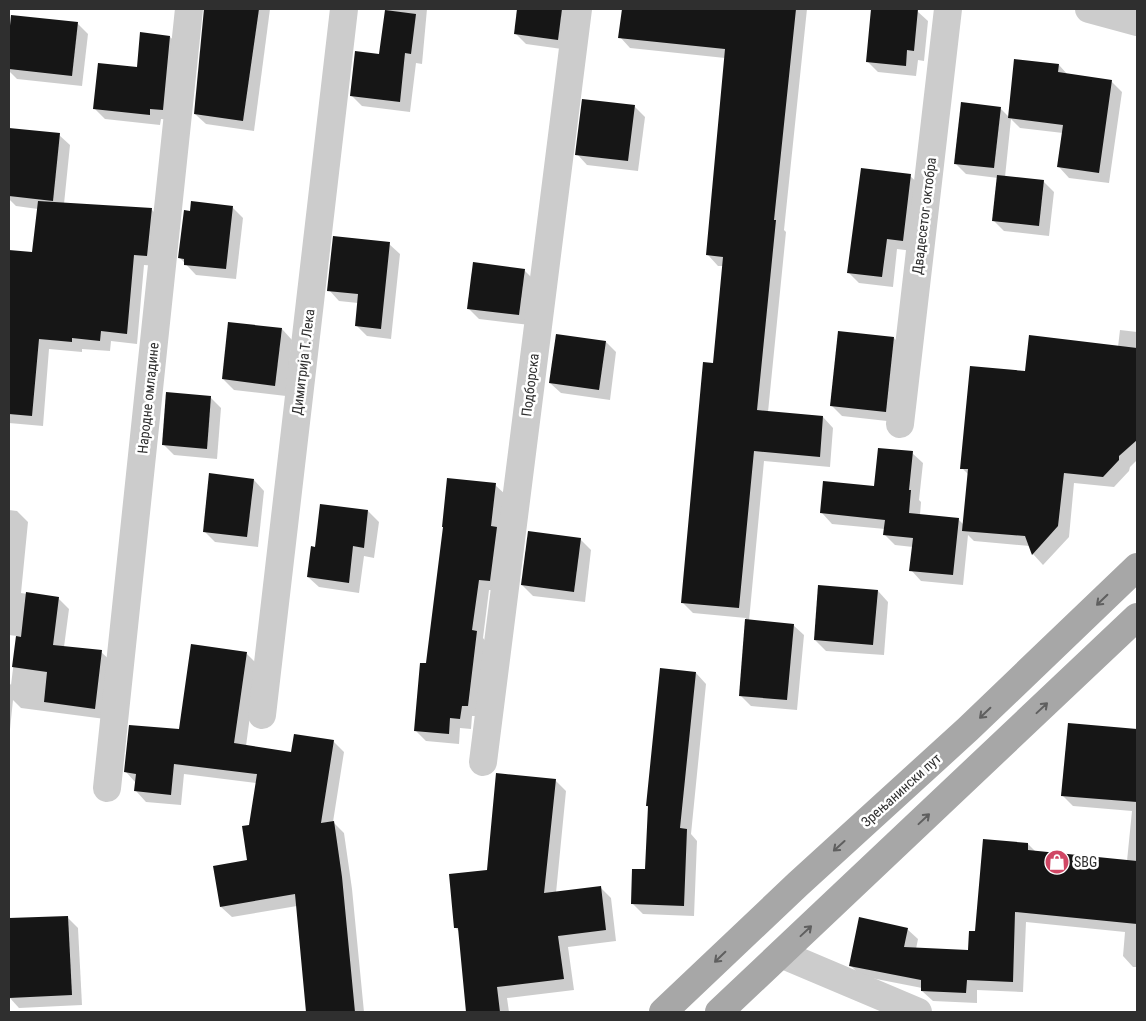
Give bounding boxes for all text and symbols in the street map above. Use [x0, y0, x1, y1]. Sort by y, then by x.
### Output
street label: Двадесетог октобра [909, 157, 939, 275]
street label: Димитрија Т. Лека [289, 308, 317, 416]
street label: Народне омладине [134, 341, 162, 454]
street label: Подборска [518, 353, 542, 417]
one-way arrow [1096, 594, 1108, 606]
one-way arrow [1036, 702, 1049, 714]
one-way arrow [979, 707, 991, 719]
street label: Зрењанински пут [858, 750, 944, 830]
one-way arrow [918, 813, 930, 825]
one-way arrow [833, 840, 846, 852]
shop icon: SBG [1044, 849, 1070, 875]
place label: SBG [1074, 854, 1097, 870]
one-way arrow [799, 925, 812, 937]
one-way arrow [714, 951, 727, 963]

